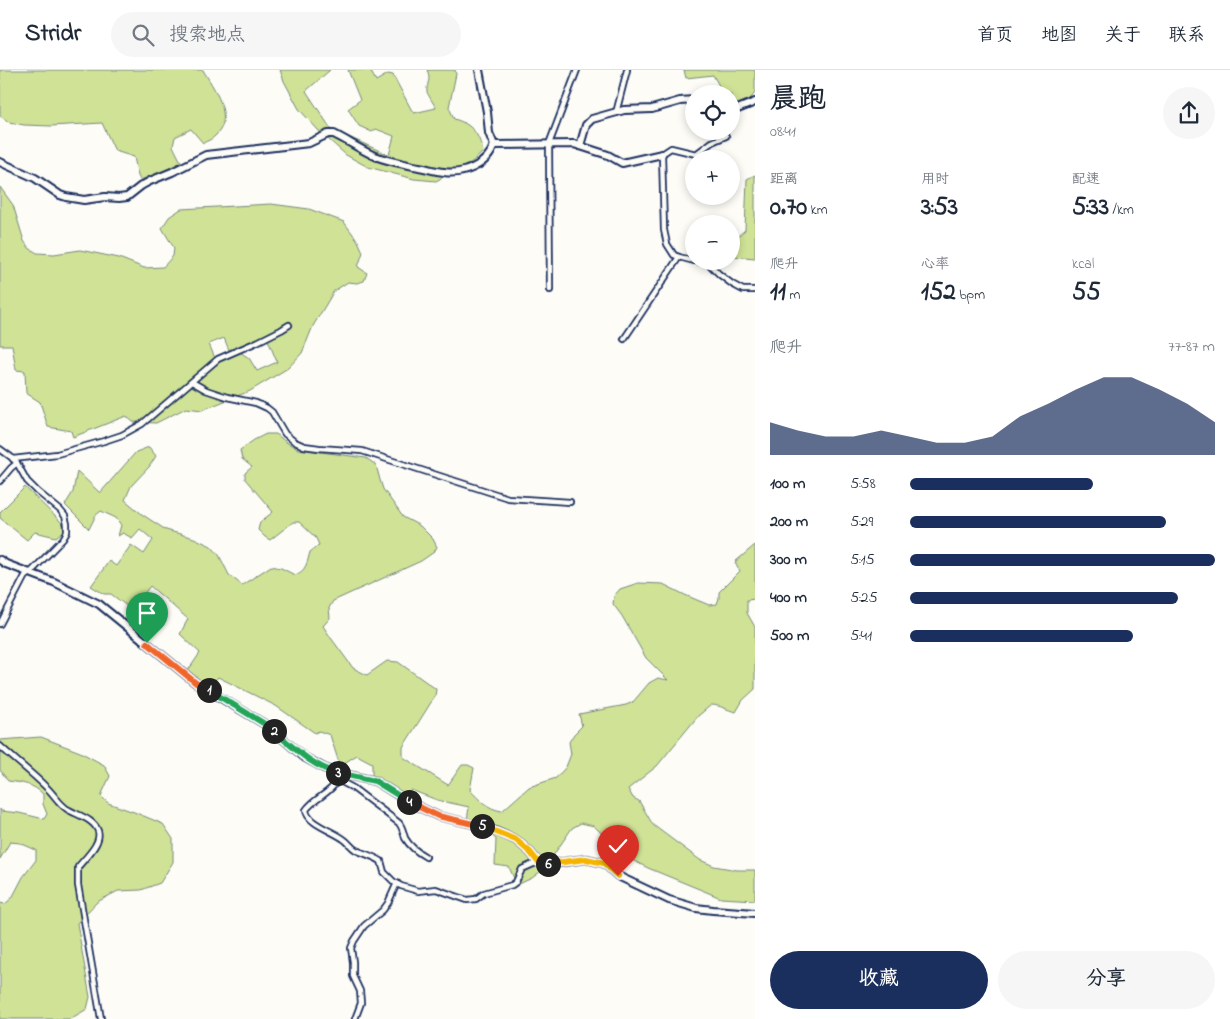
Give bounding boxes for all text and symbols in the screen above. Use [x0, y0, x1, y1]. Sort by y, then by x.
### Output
search box [111, 12, 461, 57]
text: Stridr [25, 17, 81, 52]
icon: search [129, 21, 157, 49]
text: 搜索地点 [169, 22, 245, 49]
text: 首页 [977, 23, 1013, 49]
text: 地图 [1041, 23, 1077, 49]
text: 关于 [1105, 23, 1141, 49]
text: 联系 [1169, 23, 1205, 49]
text: 晨跑 [770, 80, 826, 121]
map controls [685, 85, 740, 270]
button: locate [685, 85, 740, 140]
button: share [1163, 87, 1215, 139]
text: 08:41 [770, 120, 796, 144]
button: + [685, 150, 740, 205]
text: 距离 [770, 169, 798, 190]
text: 用时 [921, 169, 949, 190]
text: 配速 [1072, 169, 1100, 190]
text: 0.70 [770, 190, 807, 226]
text: 3:53 [921, 190, 958, 226]
text: 5:33 [1072, 190, 1109, 226]
text: km [807, 200, 828, 221]
text: /km [1109, 200, 1134, 221]
button: − [685, 215, 740, 270]
text: 爬升 [770, 254, 798, 275]
text: 心率 [921, 254, 949, 275]
text: kcal [1072, 254, 1094, 275]
text: 11 [770, 275, 786, 311]
text: 152 [921, 275, 956, 311]
text: 55 [1072, 275, 1101, 311]
text: m [786, 285, 800, 306]
text: bpm [956, 285, 985, 306]
text: 77–87 m [1168, 335, 1215, 359]
text: 爬升 [770, 336, 802, 360]
text: 100 m [770, 472, 805, 496]
text: 5:58 [850, 472, 876, 496]
text: 200 m [770, 510, 808, 534]
text: 5:29 [850, 510, 873, 534]
text: 300 m [770, 548, 807, 572]
text: 5:15 [850, 548, 875, 572]
text: 400 m [770, 586, 807, 610]
text: 5:25 [850, 586, 878, 610]
pin [126, 592, 168, 643]
icon: arrive [133, 599, 161, 627]
text: 500 m [770, 624, 809, 648]
text: 5:41 [850, 624, 872, 648]
pin: 1 [196, 678, 222, 702]
text: 1 [207, 680, 212, 701]
pin: 2 [262, 718, 286, 744]
text: 2 [271, 721, 278, 742]
pin: 3 [326, 760, 350, 786]
text: 3 [336, 763, 341, 784]
pin: 4 [396, 790, 422, 814]
text: 4 [407, 792, 412, 813]
pin: 5 [470, 814, 494, 838]
text: 5 [478, 816, 487, 837]
pin [597, 825, 639, 876]
icon: check [604, 832, 632, 860]
pin: 6 [536, 852, 560, 876]
text: 6 [545, 854, 552, 875]
button: 收藏 [770, 951, 988, 1009]
button: 分享 [998, 951, 1215, 1009]

